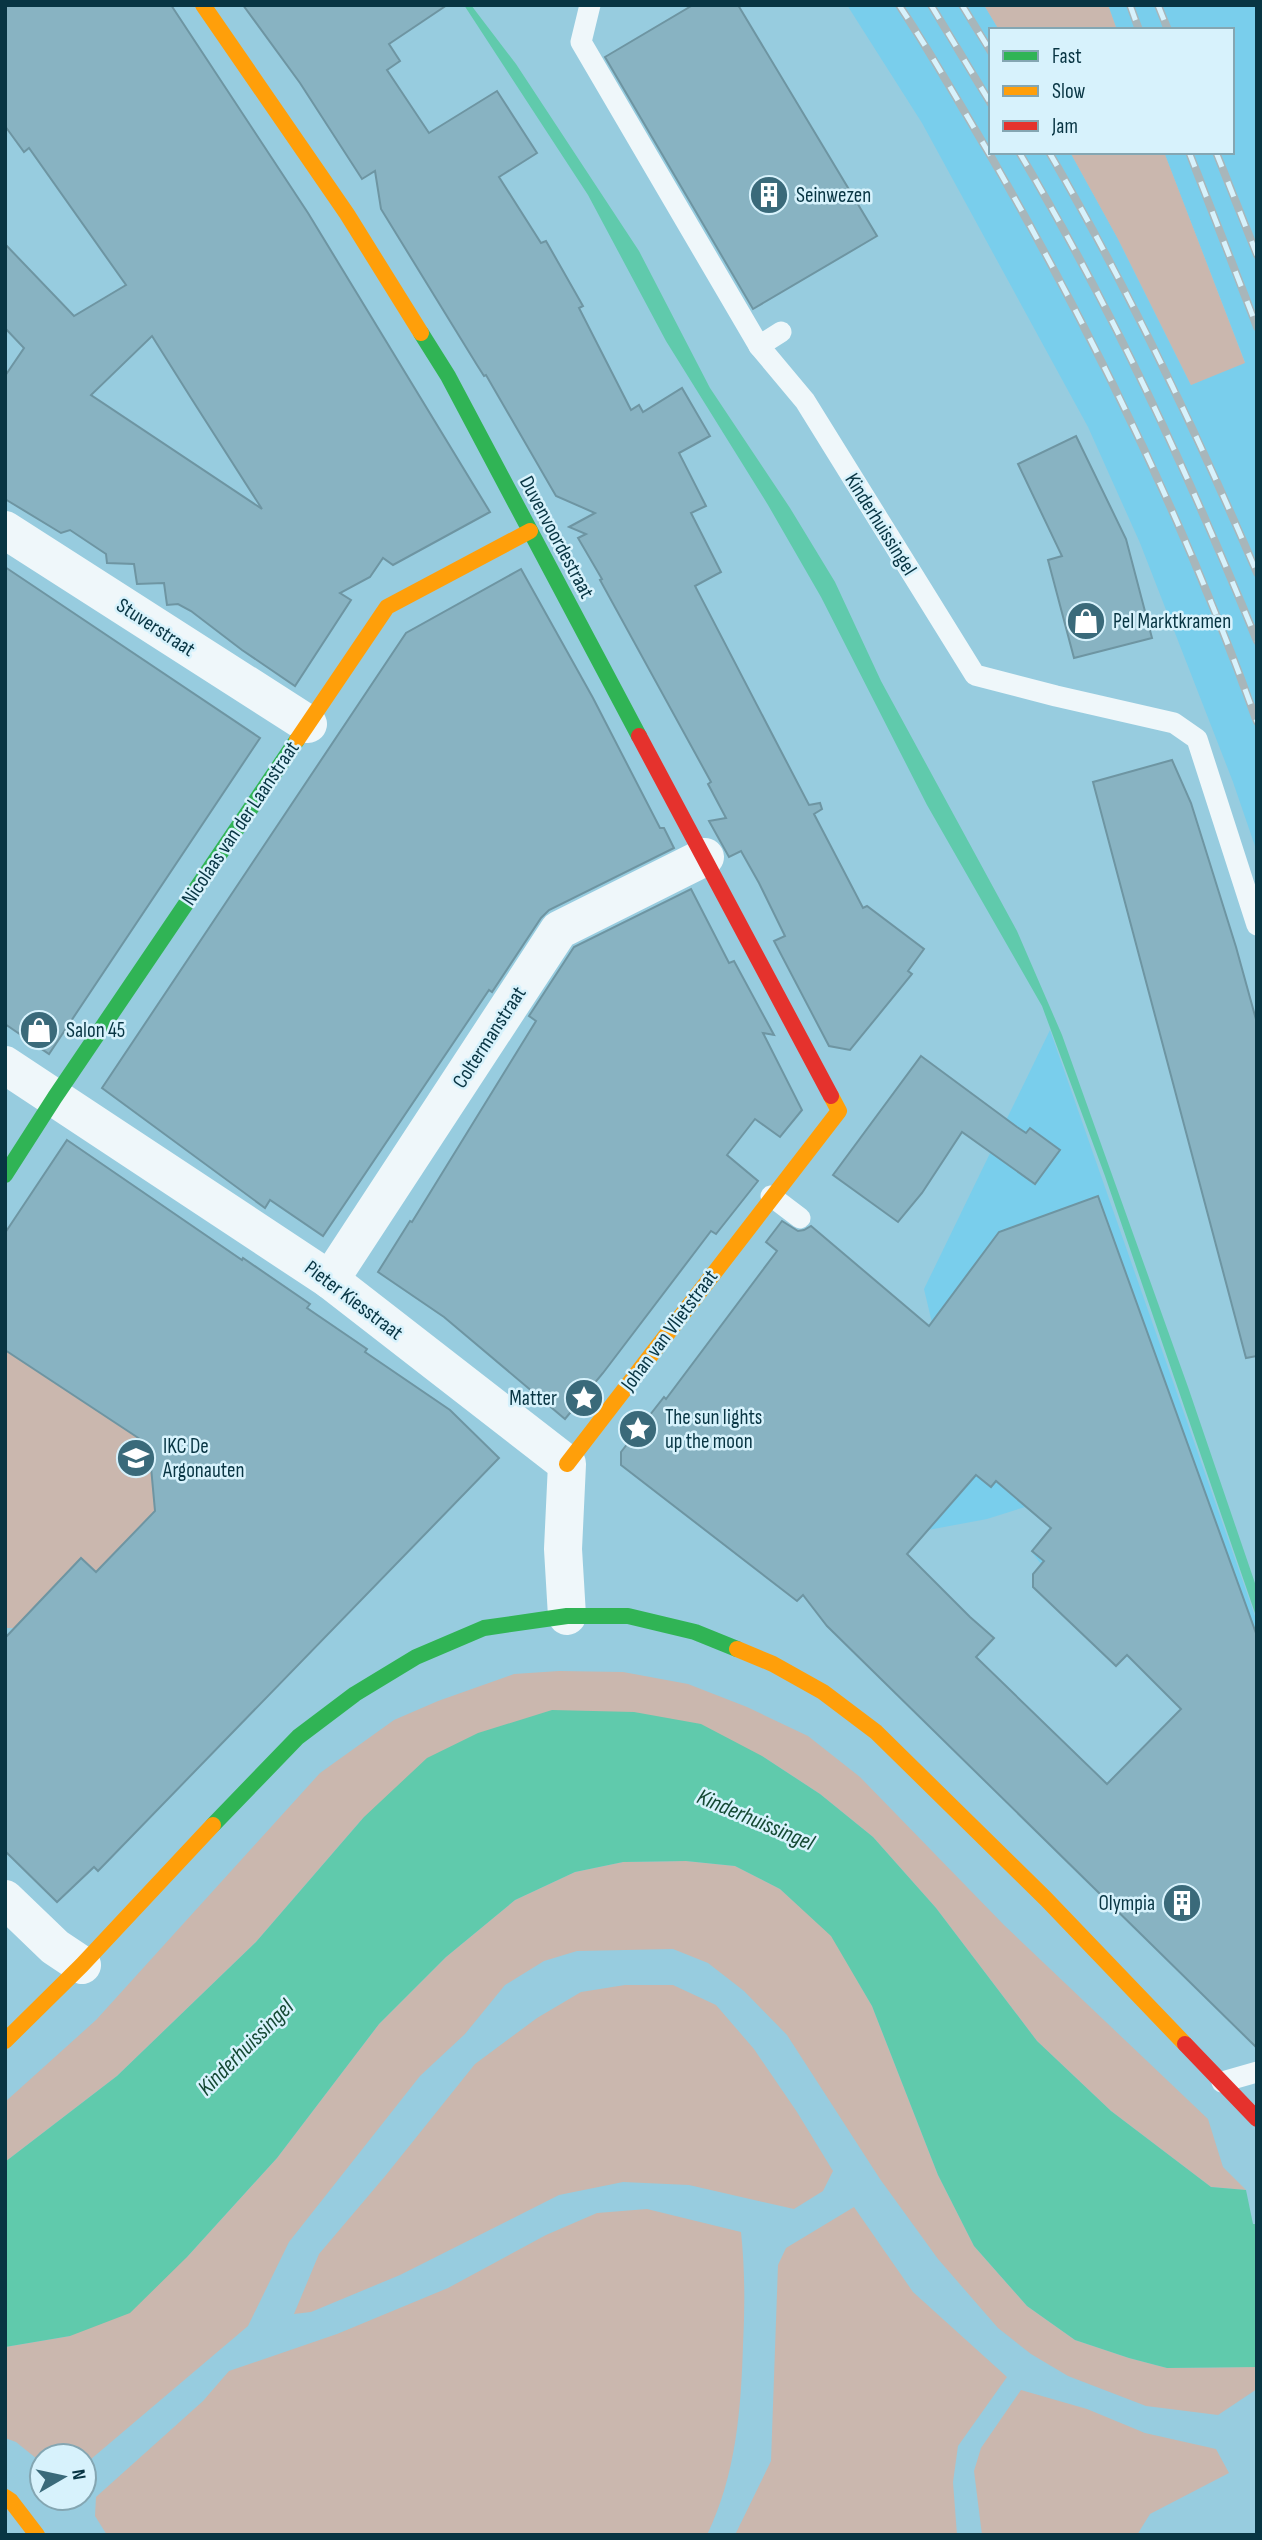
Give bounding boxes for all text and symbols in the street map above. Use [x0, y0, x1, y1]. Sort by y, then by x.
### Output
legend [989, 28, 1234, 154]
text: Fast [1052, 44, 1082, 69]
text: Slow [1052, 79, 1086, 104]
text: Jam [1051, 114, 1078, 139]
building icon: Seinwezen [748, 174, 790, 216]
place label: Seinwezen [796, 183, 871, 208]
street label: Kinderhuissingel [839, 469, 922, 580]
street label: Duvenvoordestraat [514, 472, 599, 603]
street label: Stuverstraat [112, 593, 200, 662]
shop icon: Pel Marktkramen [1065, 600, 1107, 642]
place label: Pel Marktkramen [1113, 609, 1231, 634]
street label: Nicolaas van der Laanstraat [176, 736, 305, 910]
street label: Coltermanstraat [447, 982, 532, 1093]
shop icon: Salon 45 [18, 1009, 60, 1051]
place label: Salon 45 [66, 1018, 125, 1043]
street label: Pieter Kiesstraat [300, 1255, 408, 1345]
street label: Johan van Vlietstraat [615, 1265, 723, 1397]
place icon: Matter [563, 1377, 605, 1419]
place label: Matter [509, 1386, 557, 1411]
place label: The sun lights up the moon [665, 1405, 762, 1454]
place icon: The sun lights up the moon [617, 1408, 659, 1450]
place label: IKC De Argonauten [162, 1434, 244, 1483]
school or university icon: IKC De Argonauten [115, 1437, 157, 1479]
water label: Kinderhuissingel [693, 1783, 819, 1857]
building icon: Olympia [1161, 1882, 1203, 1924]
place label: Olympia [1098, 1891, 1155, 1916]
water label: Kinderhuissingel [192, 1993, 300, 2102]
north arrow [28, 2442, 98, 2512]
text: N [66, 2468, 90, 2481]

